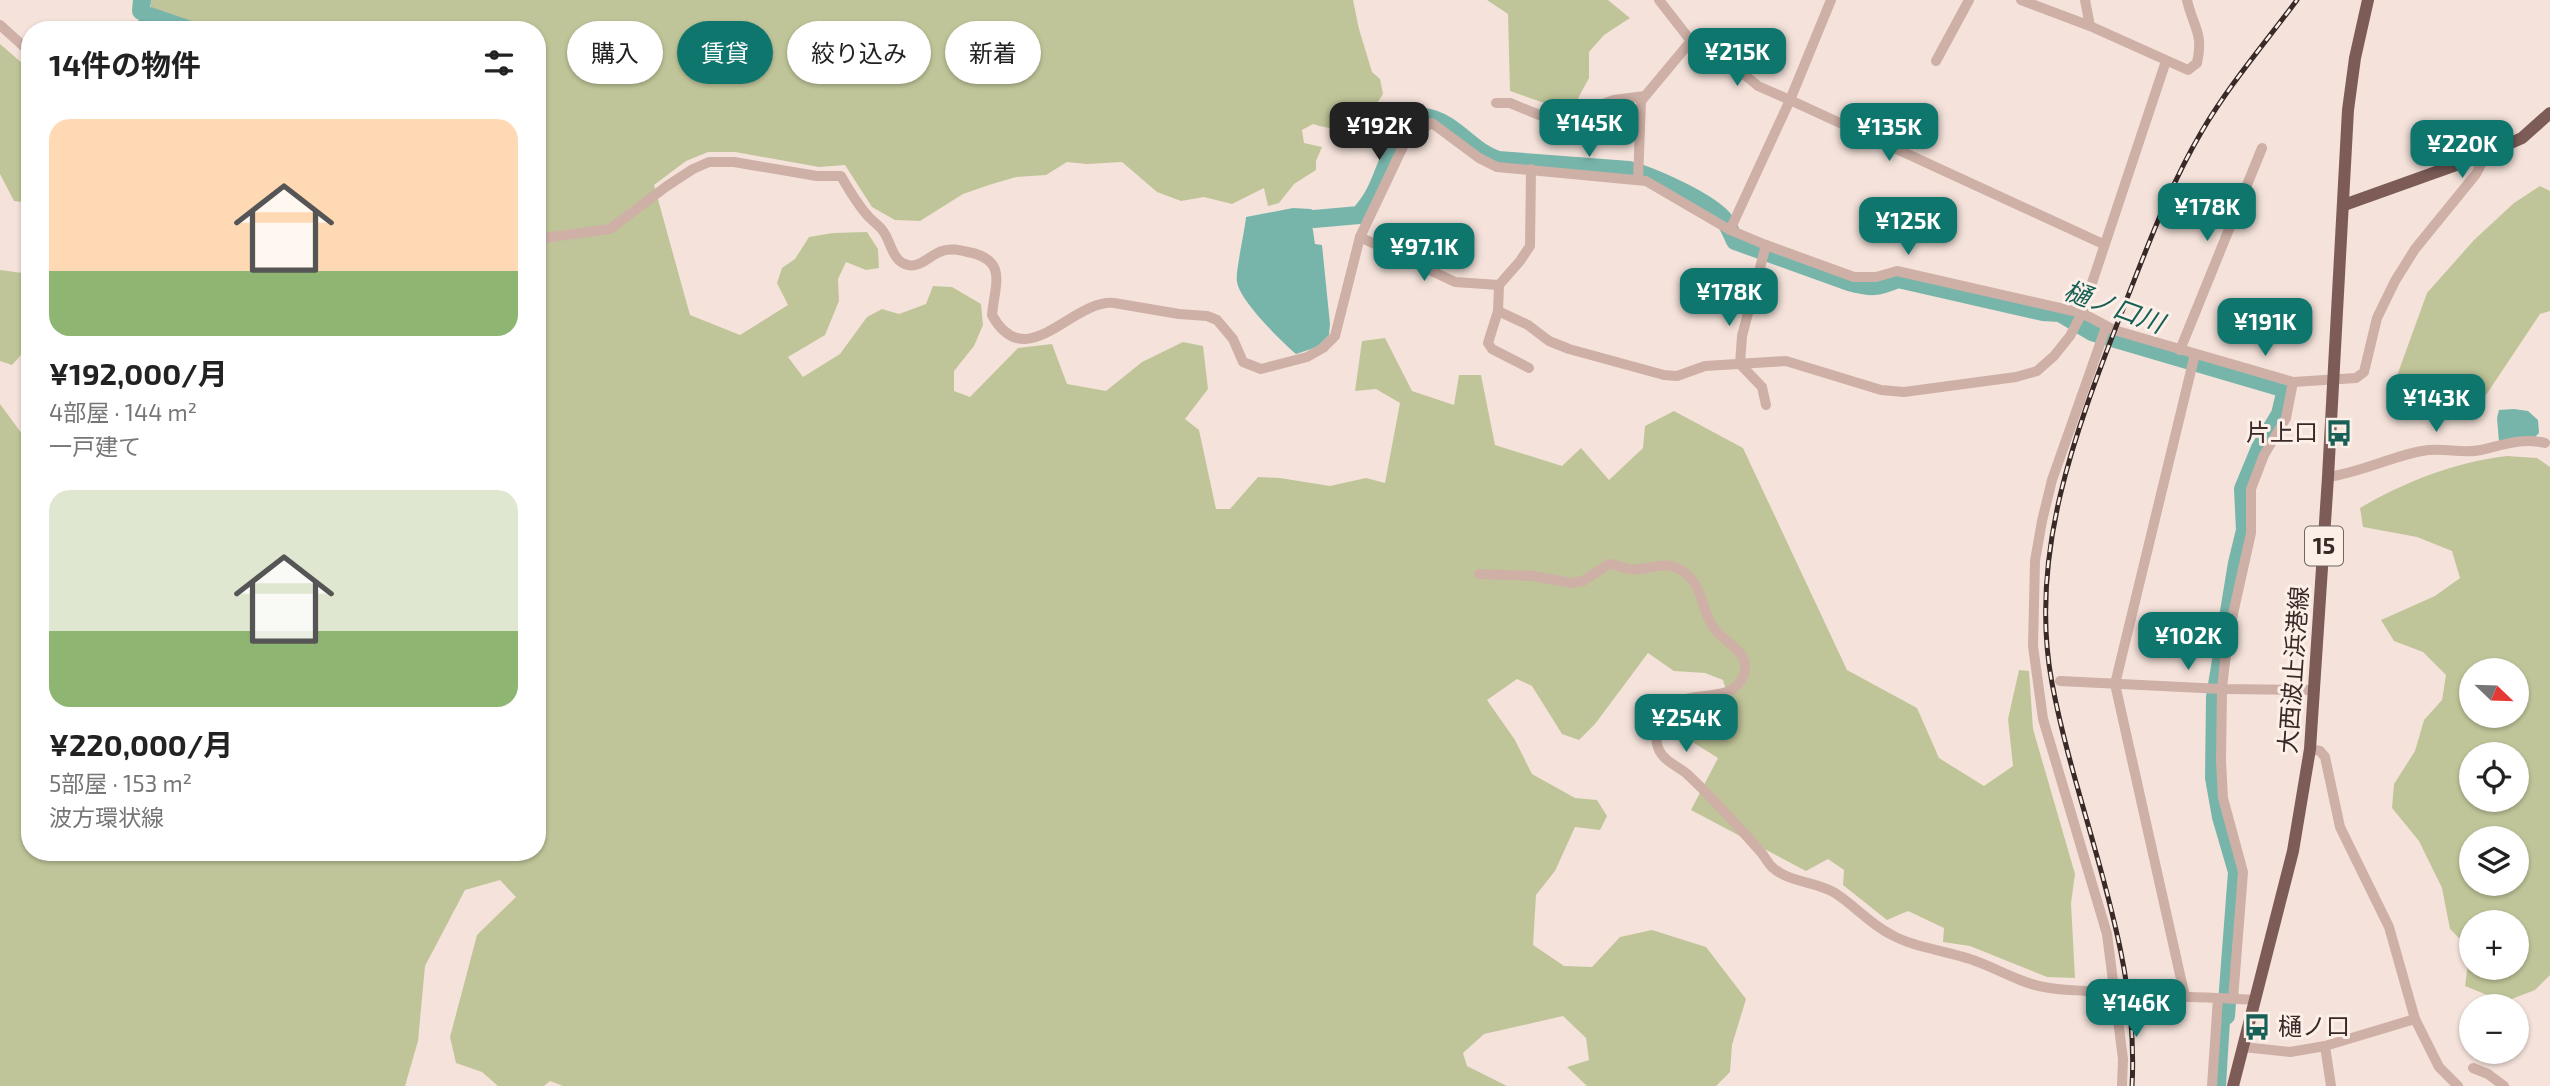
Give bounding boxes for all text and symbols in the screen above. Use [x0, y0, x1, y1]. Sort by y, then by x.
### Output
chip: 購入 [567, 21, 663, 84]
chip: 賃貸 [677, 21, 773, 84]
chip: 絞り込み [787, 21, 931, 84]
chip: 新着 [945, 21, 1041, 84]
pin: ¥215K [1688, 28, 1786, 88]
text: ¥215K [1704, 37, 1770, 65]
icon: filters [480, 44, 518, 82]
text: 14件の物件 [49, 46, 201, 82]
pin: ¥145K [1540, 100, 1638, 159]
pin: ¥192K [1330, 102, 1428, 162]
pin: ¥135K [1840, 104, 1938, 163]
text: ¥145K [1555, 108, 1623, 136]
text: ¥192K [1346, 111, 1412, 139]
text: ¥135K [1856, 112, 1922, 140]
pin: ¥220K [2413, 120, 2511, 180]
text: ¥220K [2426, 129, 2498, 157]
icon: home [221, 165, 347, 291]
pin: ¥178K [2158, 184, 2256, 243]
text: ¥178K [2174, 192, 2240, 220]
pin: ¥125K [1859, 198, 1957, 257]
text: ¥125K [1875, 206, 1941, 234]
pin: ¥97.1K [1367, 224, 1481, 283]
text: ¥97.1K [1389, 232, 1459, 260]
pin: ¥178K [1680, 268, 1778, 328]
water label: 樋ノ口川 [2060, 273, 2171, 339]
text: ¥178K [1696, 277, 1762, 305]
pin: ¥191K [2216, 298, 2314, 358]
text: ¥191K [2233, 307, 2297, 335]
text: ¥192,000/月 [49, 355, 228, 391]
pin: ¥143K [2387, 374, 2485, 434]
text: ¥143K [2402, 383, 2470, 411]
text: 4部屋 · 144 m² [49, 398, 197, 426]
place label: 片上口 [2246, 417, 2318, 446]
bus stop icon: 片上口 [2324, 418, 2354, 448]
text: 一戸建て [49, 432, 141, 460]
road number: 15 [2305, 526, 2343, 566]
icon: home [221, 536, 347, 662]
street label: 大西波止浜港線 [2272, 585, 2313, 755]
pin: ¥102K [2139, 612, 2237, 672]
text: ¥102K [2154, 621, 2222, 649]
north arrow [2459, 658, 2529, 728]
map controls [2459, 658, 2529, 1064]
pin: ¥254K [1637, 694, 1735, 754]
text: ¥254K [1651, 703, 1721, 731]
text: ¥220,000/月 [49, 726, 233, 762]
button: locate [2459, 742, 2529, 812]
text: 5部屋 · 153 m² [49, 769, 192, 797]
text: 波方環状線 [49, 803, 164, 831]
button: layers [2459, 826, 2529, 896]
button: + [2459, 910, 2529, 980]
pin: ¥146K [2087, 979, 2185, 1039]
text: ¥146K [2102, 988, 2170, 1016]
button: − [2459, 994, 2529, 1064]
place label: 樋ノ口 [2278, 1011, 2350, 1040]
bus stop icon: 樋ノ口 [2242, 1012, 2272, 1042]

